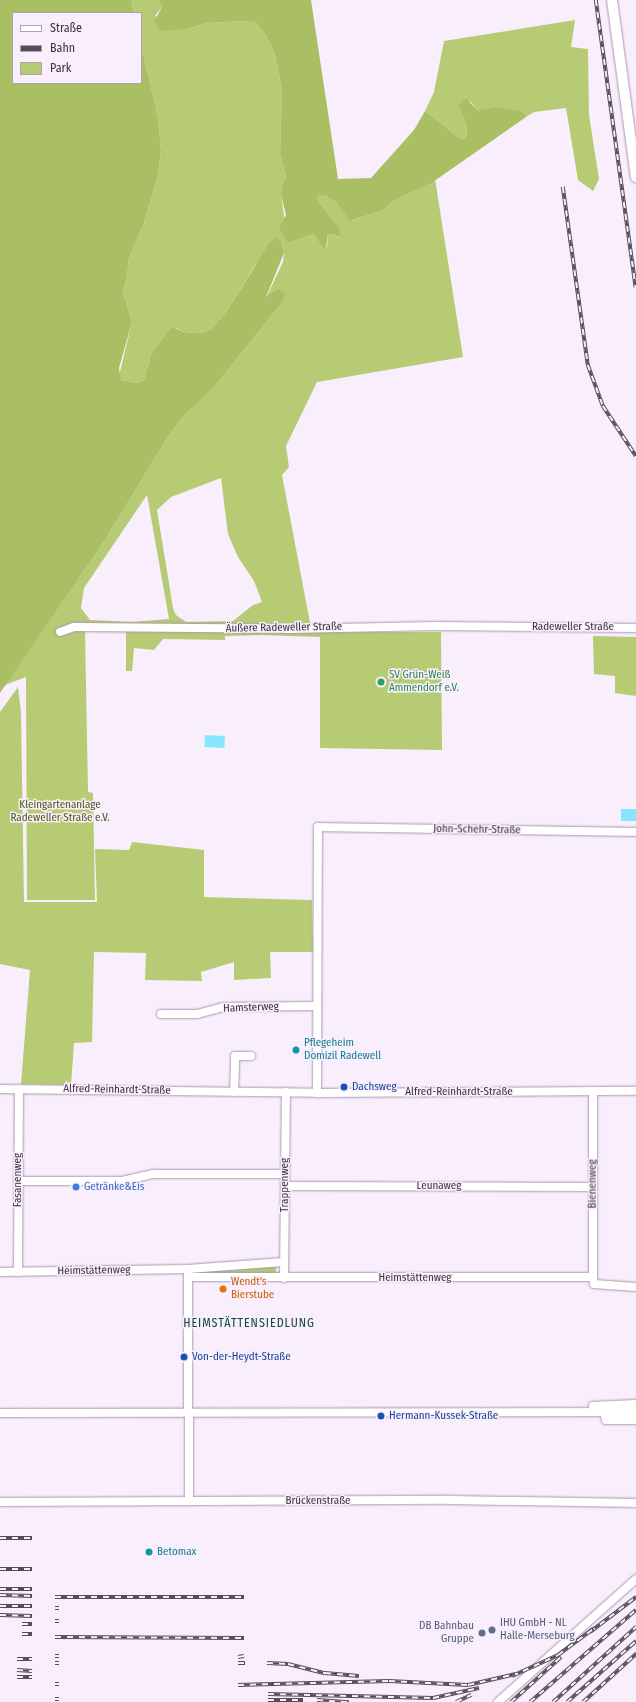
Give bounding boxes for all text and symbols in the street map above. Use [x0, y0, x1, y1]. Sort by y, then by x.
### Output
legend [12, 12, 142, 84]
text: Straße [50, 21, 82, 35]
text: Bahn [50, 41, 75, 55]
text: Park [50, 61, 71, 75]
street label: Äußere Radeweller Straße [226, 620, 342, 636]
street label: Radeweller Straße [532, 620, 614, 634]
place label: SV Grün-Weiß Ammendorf e.V. [389, 669, 459, 695]
marker: SV Grün-Weiß Ammendorf e.V. [376, 677, 386, 687]
park label: Kleingartenanlage Radeweller Straße e.V. [10, 799, 110, 825]
street label: John-Schehr-Straße [433, 823, 521, 837]
street label: Hamsterweg [223, 1000, 279, 1016]
place label: Pflegeheim Domizil Radewell [304, 1037, 381, 1063]
marker: Pflegeheim Domizil Radewell [291, 1045, 301, 1055]
place label: Dachsweg [352, 1080, 397, 1094]
street label: Alfred-Reinhardt-Straße [63, 1082, 171, 1098]
marker: Dachsweg [339, 1082, 349, 1092]
street label: Alfred-Reinhardt-Straße [405, 1085, 513, 1099]
street label: Fasanenweg [11, 1153, 25, 1207]
street label: Trappenweg [278, 1158, 292, 1212]
street label: Bienenweg [586, 1159, 600, 1209]
street label: Leunaweg [417, 1179, 461, 1193]
place label: Getränke&Eis [84, 1180, 144, 1194]
marker: Getränke&Eis [71, 1182, 81, 1192]
street label: Heimstättenweg [57, 1264, 131, 1278]
street label: Heimstättenweg [378, 1271, 452, 1285]
place label: Wendt's Bierstube [231, 1276, 274, 1302]
marker: Wendt's Bierstube [218, 1284, 228, 1294]
district label: HEIMSTÄTTENSIEDLUNG [183, 1317, 315, 1331]
place label: Von-der-Heydt-Straße [192, 1350, 291, 1364]
marker: Von-der-Heydt-Straße [179, 1352, 189, 1362]
place label: Hermann-Kussek-Straße [389, 1409, 498, 1423]
marker: Hermann-Kussek-Straße [376, 1411, 386, 1421]
street label: Brückenstraße [285, 1494, 351, 1508]
place label: Betomax [157, 1545, 196, 1559]
marker: Betomax [144, 1547, 154, 1557]
place label: IHU GmbH - NL Halle-Merseburg [500, 1617, 575, 1643]
place label: DB Bahnbau Gruppe [419, 1620, 474, 1646]
marker: IHU GmbH - NL Halle-Merseburg [487, 1625, 497, 1635]
marker: DB Bahnbau Gruppe [477, 1628, 487, 1638]

